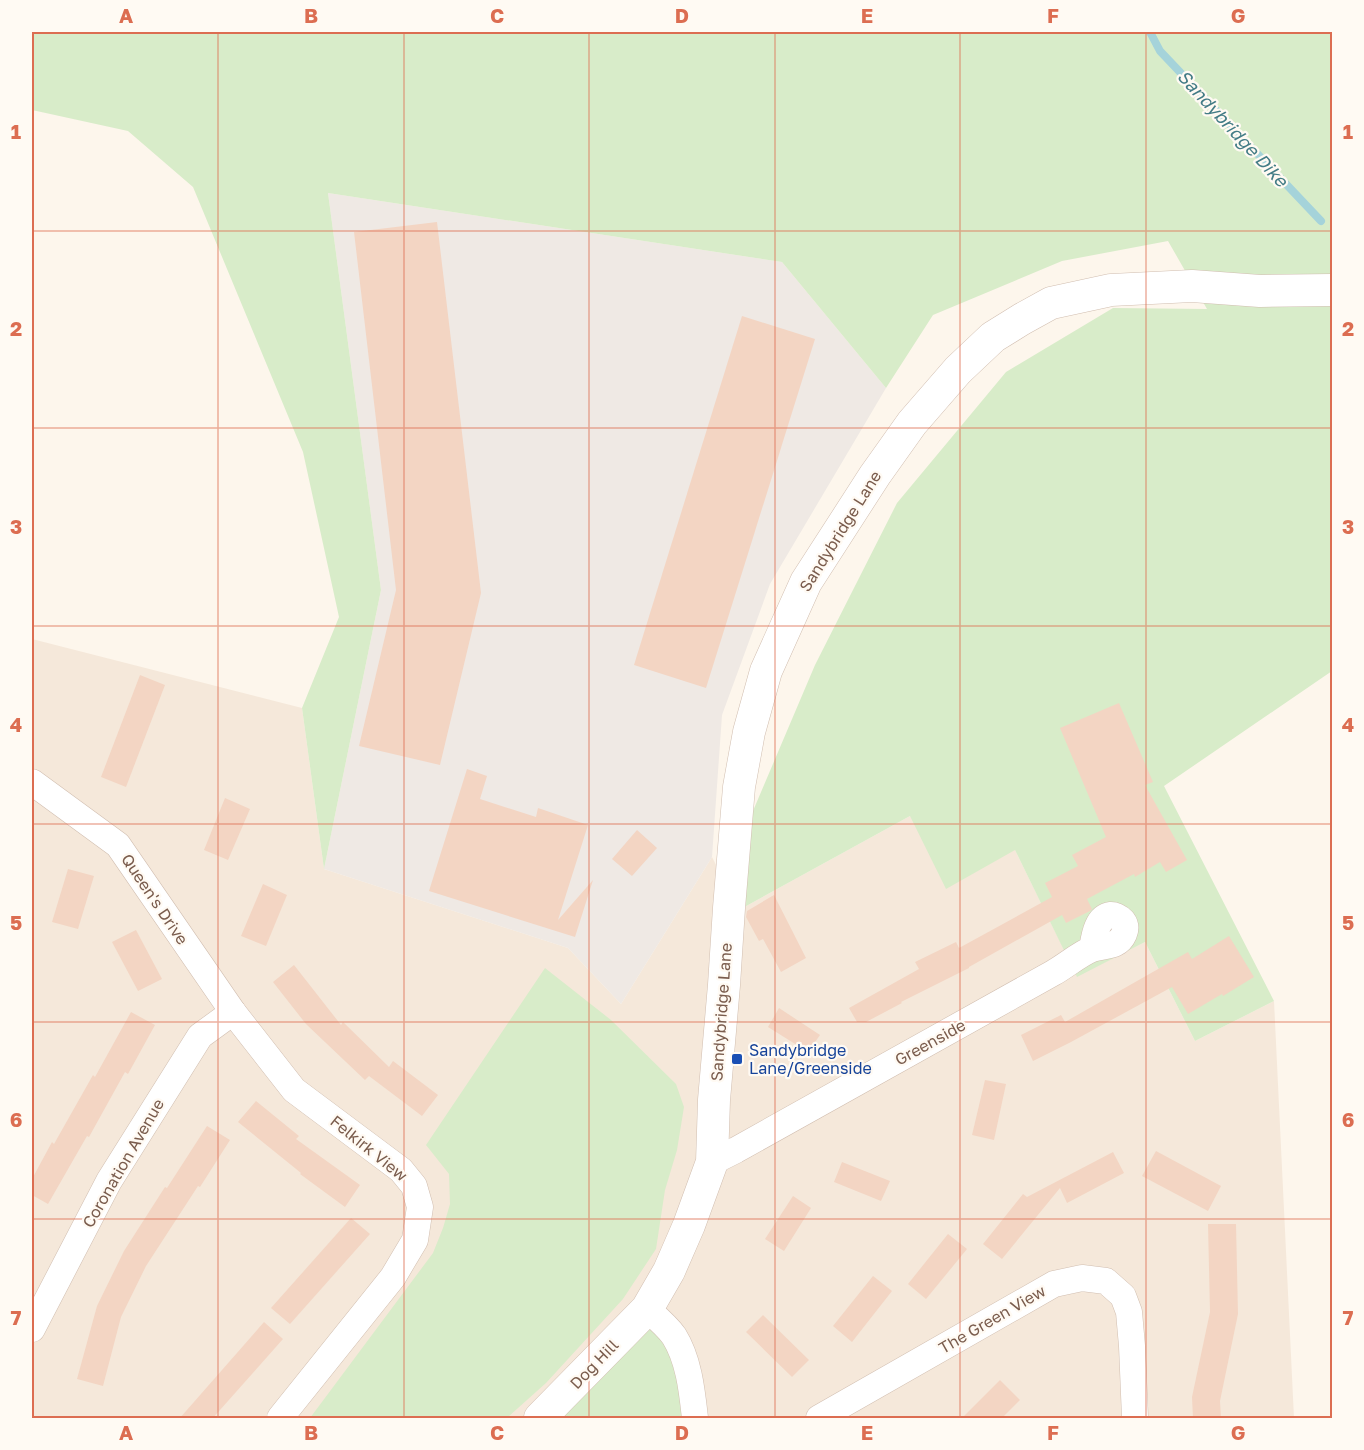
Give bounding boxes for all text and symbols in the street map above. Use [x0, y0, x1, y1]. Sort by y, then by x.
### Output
text: A [119, 3, 133, 27]
text: B [304, 3, 318, 27]
text: C [490, 3, 504, 27]
text: D [675, 3, 689, 27]
text: E [861, 3, 873, 27]
text: F [1047, 3, 1059, 27]
text: G [1231, 3, 1245, 27]
water label: Sandybridge Dike [1173, 65, 1294, 192]
text: 1 [11, 119, 21, 143]
text: 1 [1343, 119, 1353, 143]
text: 2 [10, 316, 22, 340]
text: 2 [1342, 316, 1354, 340]
street label: Sandybridge Lane [795, 467, 885, 595]
text: 3 [10, 514, 22, 538]
text: 3 [1342, 514, 1354, 538]
text: 4 [10, 712, 22, 736]
text: 4 [1342, 712, 1354, 736]
street label: Queen's Drive [117, 850, 193, 948]
text: 5 [10, 910, 22, 934]
text: 5 [1342, 910, 1354, 934]
street label: Sandybridge Lane [706, 942, 736, 1082]
street label: Greenside [891, 1014, 969, 1070]
place label: Sandybridge Lane/Greenside [749, 1040, 872, 1078]
marker: Sandybridge Lane/Greenside [730, 1052, 744, 1066]
street label: Coronation Avenue [78, 1095, 168, 1231]
text: 6 [10, 1107, 22, 1131]
text: 6 [1342, 1107, 1354, 1131]
street label: Felkirk View [326, 1111, 412, 1185]
street label: The Green View [935, 1280, 1049, 1358]
text: 7 [11, 1305, 22, 1329]
text: 7 [1343, 1305, 1354, 1329]
street label: Dog Hill [566, 1335, 622, 1393]
text: A [119, 1420, 133, 1444]
text: B [304, 1420, 318, 1444]
text: C [490, 1420, 504, 1444]
text: D [675, 1420, 689, 1444]
text: E [861, 1420, 873, 1444]
text: F [1047, 1420, 1059, 1444]
text: G [1231, 1420, 1245, 1444]

